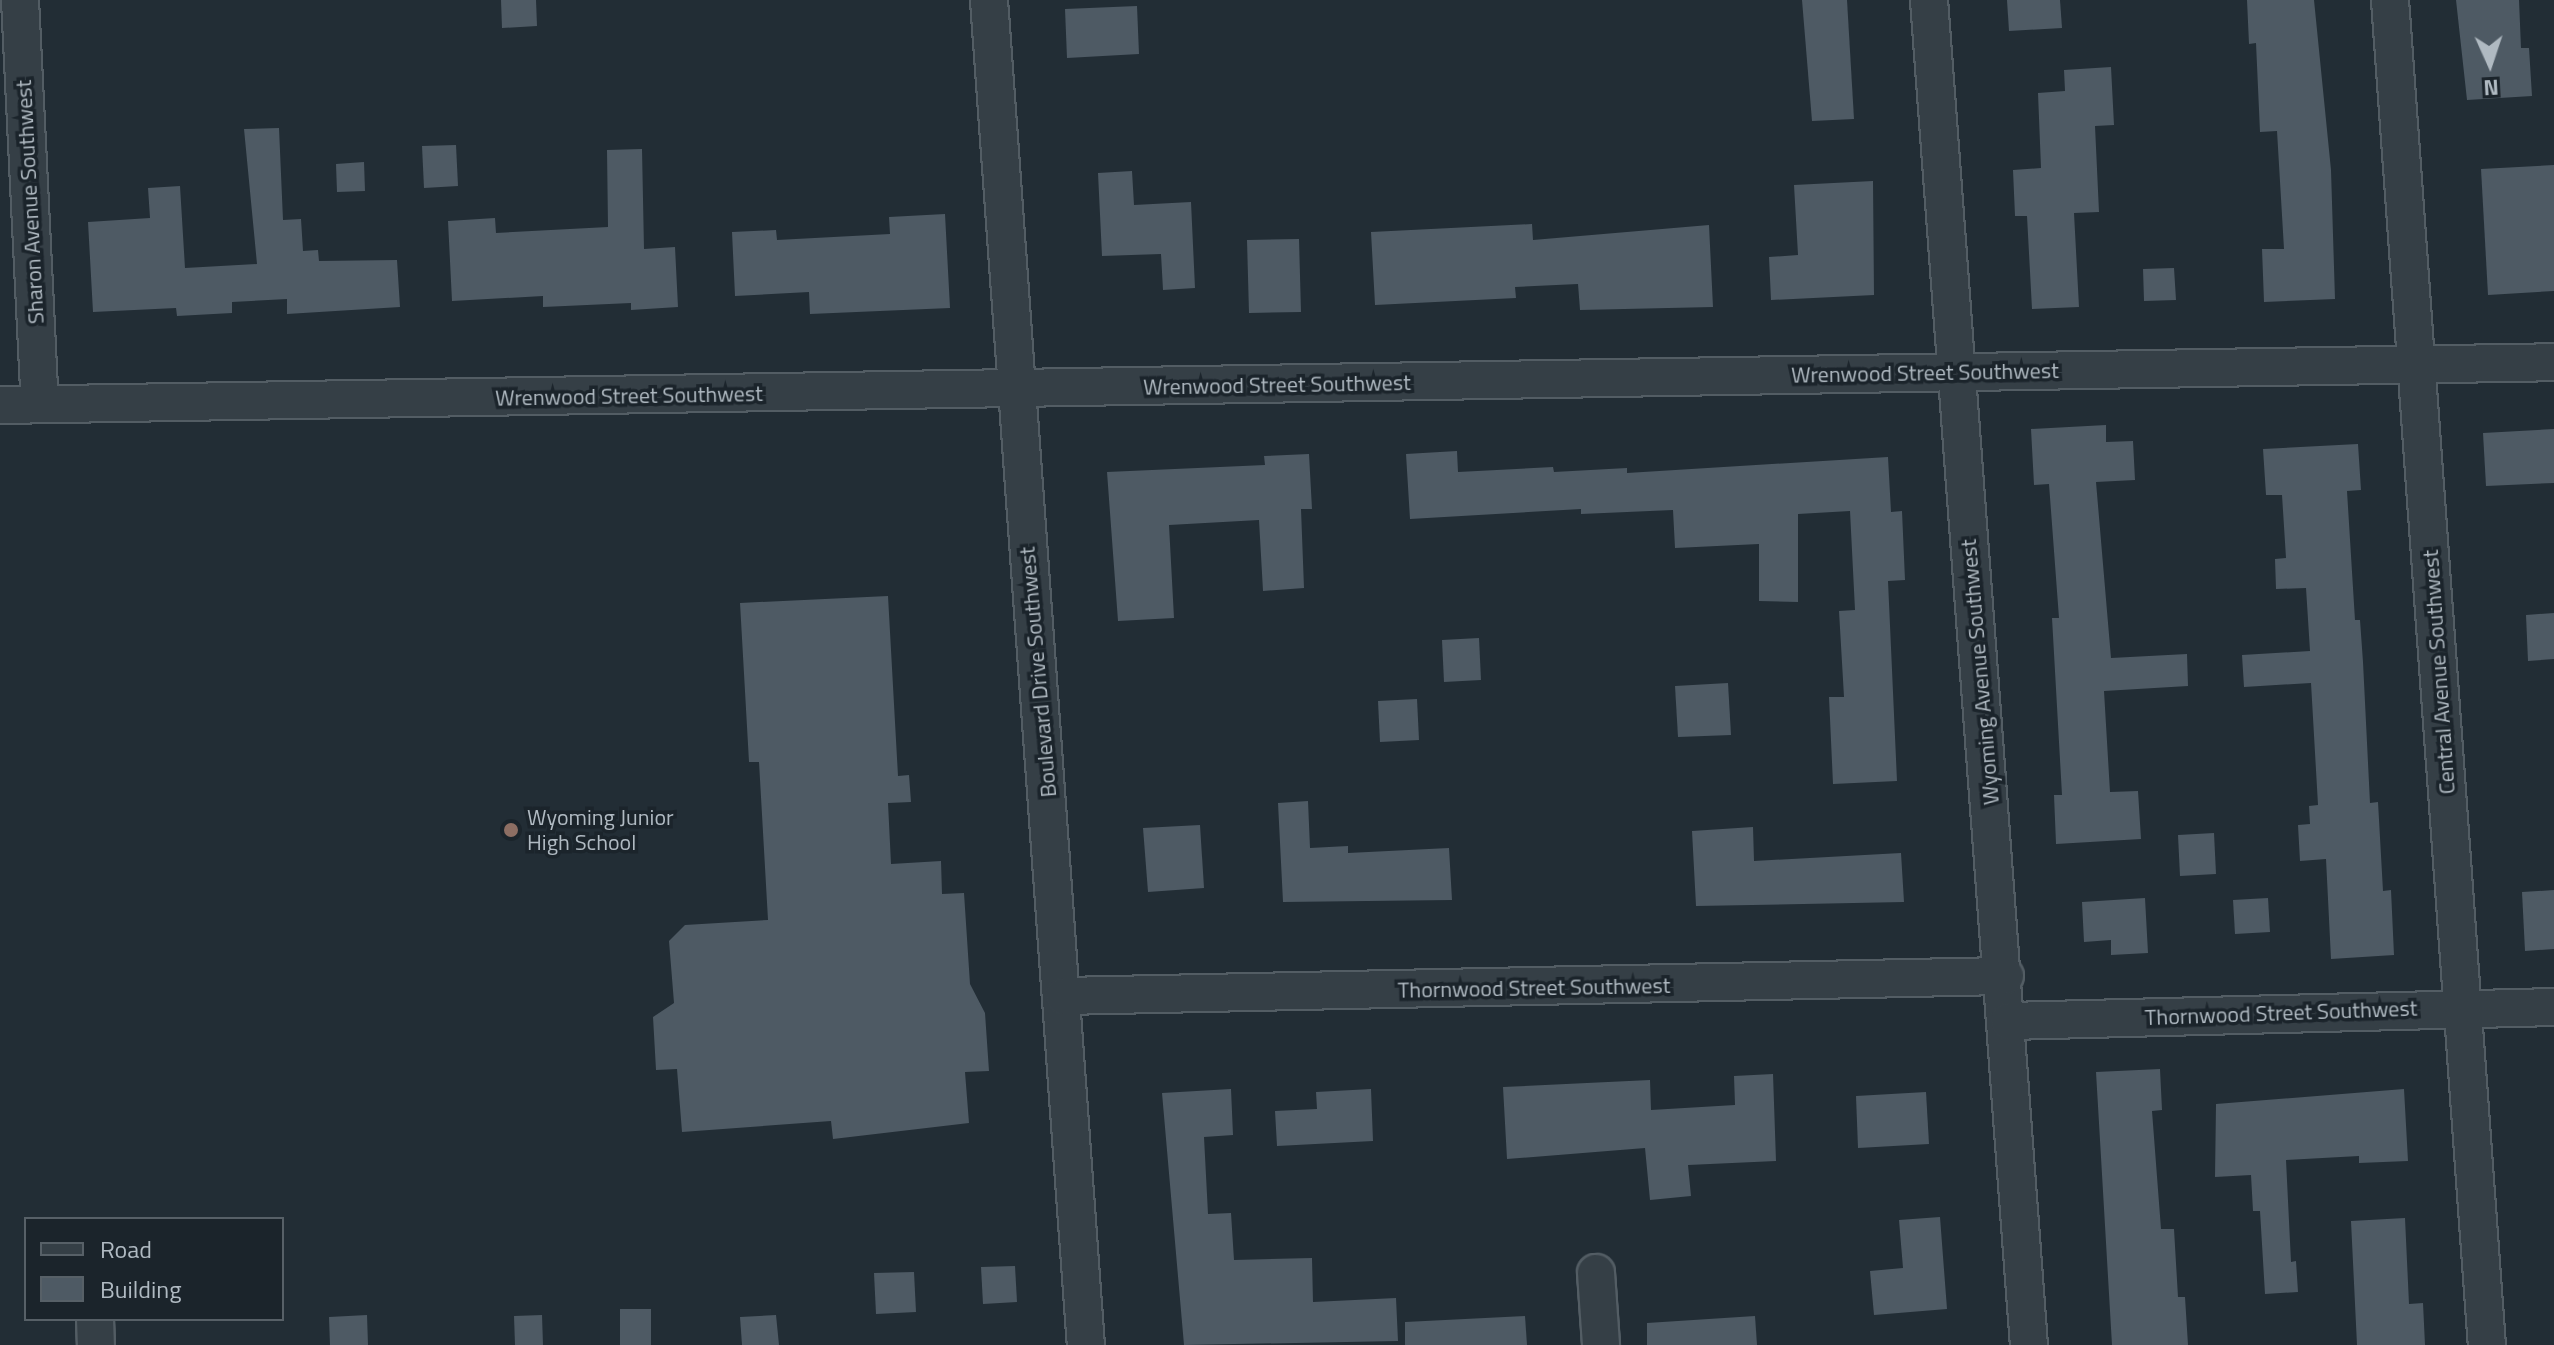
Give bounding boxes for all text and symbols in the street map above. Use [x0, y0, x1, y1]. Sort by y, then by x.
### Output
north arrow [2450, 24, 2530, 104]
text: N [2483, 71, 2500, 105]
street label: Sharon Avenue Southwest [10, 79, 50, 325]
street label: Wrenwood Street Southwest [1791, 357, 2059, 389]
street label: Wrenwood Street Southwest [1143, 369, 1411, 401]
street label: Wrenwood Street Southwest [495, 380, 763, 412]
street label: Wyoming Avenue Southwest [1955, 538, 2005, 806]
street label: Boulevard Drive Southwest [1014, 546, 1062, 798]
street label: Central Avenue Southwest [2417, 549, 2461, 795]
place label: Wyoming Junior High School [527, 804, 674, 856]
marker: Wyoming Junior High School [502, 821, 520, 839]
street label: Thornwood Street Southwest [1397, 972, 1671, 1004]
street label: Thornwood Street Southwest [2144, 995, 2418, 1031]
legend [24, 1217, 284, 1321]
text: Road [100, 1231, 152, 1267]
text: Building [100, 1271, 182, 1307]

